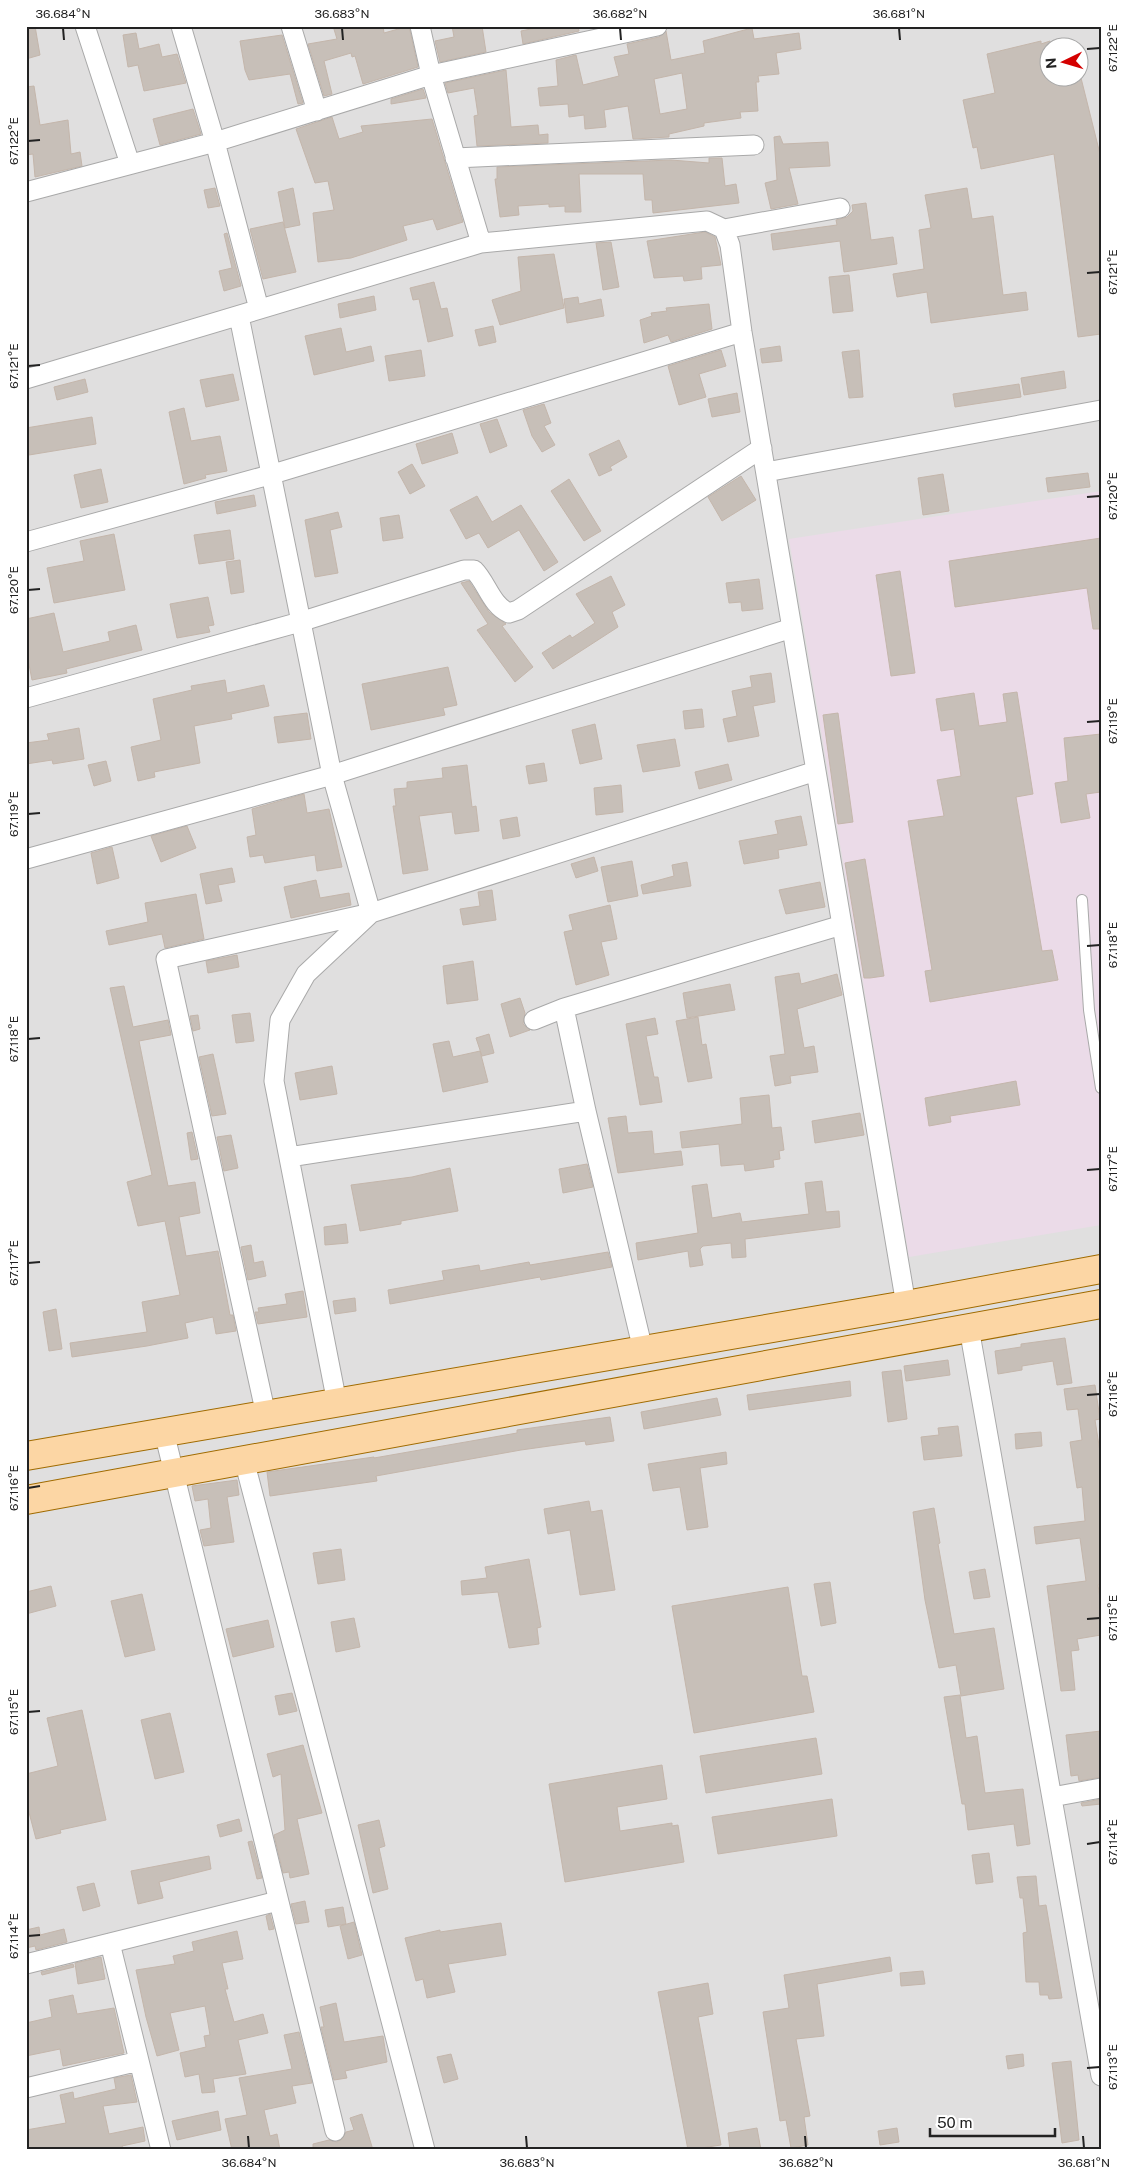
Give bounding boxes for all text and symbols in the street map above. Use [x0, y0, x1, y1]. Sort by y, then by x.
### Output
text: 36.684°N [36, 7, 90, 21]
text: 36.683°N [315, 7, 369, 21]
text: 36.682°N [593, 7, 647, 21]
text: 36.681°N [873, 7, 925, 21]
text: 67.122°E [1106, 24, 1120, 72]
north arrow [1040, 38, 1090, 88]
text: N [1043, 57, 1059, 69]
text: 67.122°E [7, 117, 21, 165]
text: 67.121°E [1106, 249, 1120, 295]
text: 67.121°E [7, 343, 21, 389]
text: 67.120°E [1106, 472, 1120, 520]
text: 67.120°E [7, 566, 21, 614]
text: 67.119°E [1106, 698, 1120, 744]
text: 67.119°E [7, 791, 21, 837]
text: 67.118°E [1106, 922, 1120, 968]
text: 67.118°E [7, 1016, 21, 1062]
text: 67.117°E [1106, 1146, 1120, 1192]
text: 67.117°E [7, 1240, 21, 1286]
text: 67.116°E [1106, 1371, 1120, 1417]
text: 67.116°E [7, 1465, 21, 1511]
text: 67.115°E [1106, 1595, 1120, 1641]
text: 67.115°E [7, 1689, 21, 1735]
text: 67.114°E [1106, 1819, 1120, 1865]
text: 67.114°E [7, 1913, 21, 1959]
text: 67.113°E [1106, 2044, 1120, 2090]
scale bar [930, 2106, 1054, 2138]
text: 50 m [937, 2114, 972, 2131]
text: 36.684°N [222, 2156, 276, 2170]
text: 36.683°N [500, 2156, 554, 2170]
text: 36.682°N [779, 2156, 833, 2170]
text: 36.681°N [1058, 2156, 1110, 2170]

